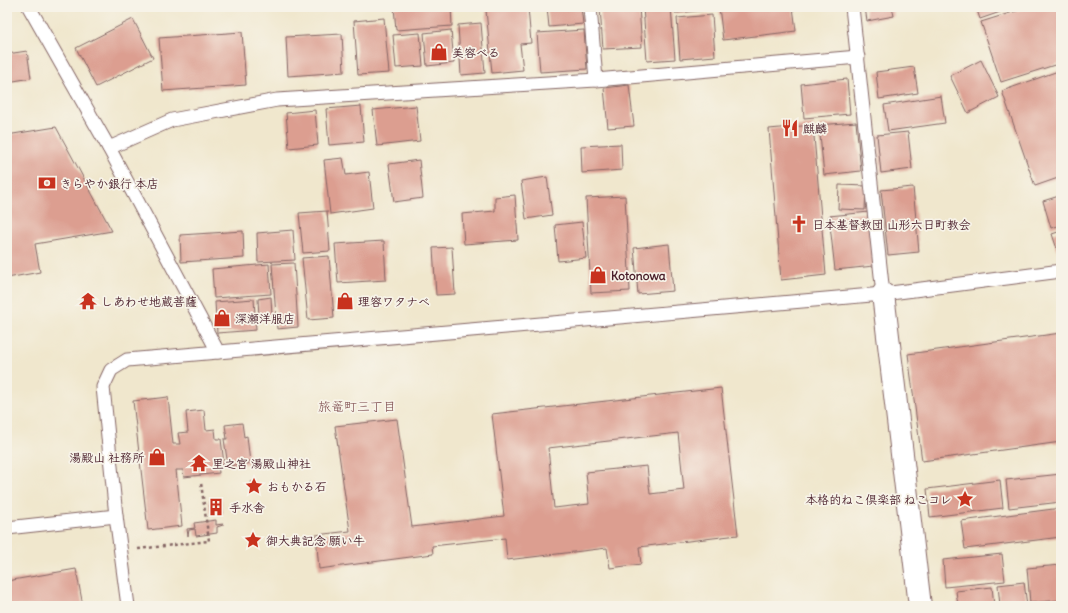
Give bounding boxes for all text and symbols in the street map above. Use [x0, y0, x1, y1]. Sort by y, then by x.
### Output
shop icon: 美容べる [429, 42, 449, 62]
place label: 美容べる [452, 45, 500, 60]
restaurant icon: 麒麟 [780, 118, 800, 138]
place label: 麒麟 [803, 121, 827, 136]
bank icon: きらやか銀行 本店 [37, 173, 57, 193]
place label: きらやか銀行 本店 [60, 176, 159, 191]
church icon: 日本基督教団 山形六日町教会 [789, 214, 809, 234]
place label: 日本基督教団 山形六日町教会 [812, 217, 971, 232]
shop icon: Kotonowa [588, 265, 608, 285]
place label: Kotonowa [611, 268, 666, 283]
temple icon: しあわせ地蔵菩薩 [78, 291, 98, 311]
shop icon: 理容ワタナベ [335, 291, 355, 311]
place label: しあわせ地蔵菩薩 [101, 294, 197, 309]
place label: 理容ワタナベ [358, 294, 430, 309]
shop icon: 深瀬洋服店 [212, 308, 232, 328]
place label: 深瀬洋服店 [235, 311, 295, 326]
district label: 旅篭町三丁目 [318, 398, 396, 415]
shop icon: 湯殿山 社務所 [147, 447, 167, 467]
place label: 湯殿山 社務所 [69, 450, 145, 465]
temple icon: 里之宮 湯殿山神社 [189, 453, 209, 473]
place label: 里之宮 湯殿山神社 [212, 456, 311, 471]
place icon: おもかる石 [244, 476, 264, 496]
place label: おもかる石 [267, 479, 327, 494]
place icon: 本格的ねこ倶楽部 ねこコレ [955, 489, 975, 509]
place label: 本格的ねこ倶楽部 ねこコレ [805, 492, 952, 507]
building icon: 手水舎 [206, 497, 226, 517]
place label: 手水舎 [229, 500, 265, 515]
place icon: 御大典記念 願い牛 [243, 530, 263, 550]
place label: 御大典記念 願い牛 [266, 533, 365, 548]

